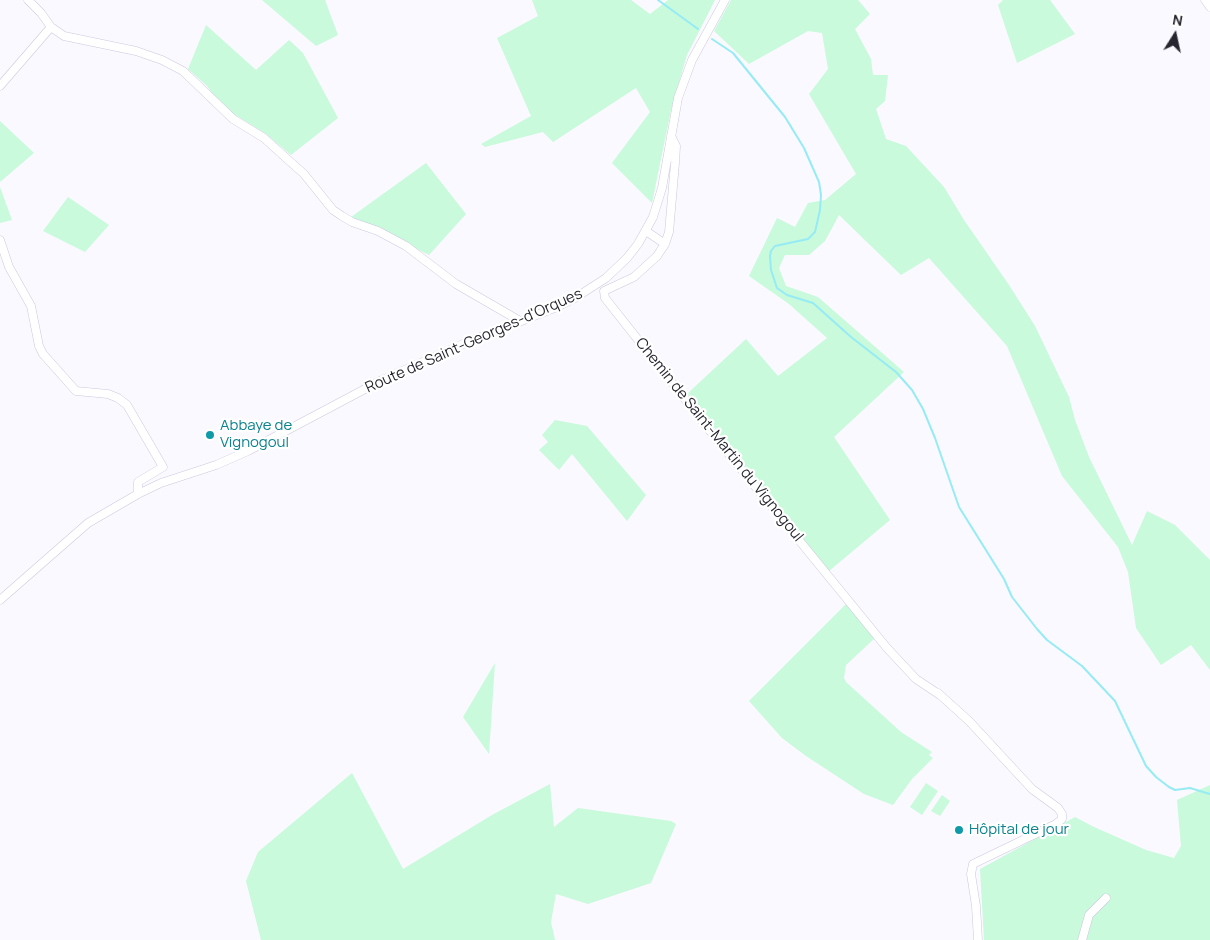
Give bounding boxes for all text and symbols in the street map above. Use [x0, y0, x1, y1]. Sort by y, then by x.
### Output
north arrow [1150, 10, 1200, 60]
text: N [1171, 10, 1184, 30]
street label: Route de Saint-Georges-d'Orques [363, 285, 585, 397]
street label: Chemin de Saint-Martin du Vignogoul [631, 335, 807, 545]
place label: Abbaye de Vignogoul [220, 417, 292, 452]
marker: Abbaye de Vignogoul [204, 429, 216, 441]
place label: Hôpital de jour [969, 821, 1069, 839]
marker: Hôpital de jour [953, 824, 965, 836]

